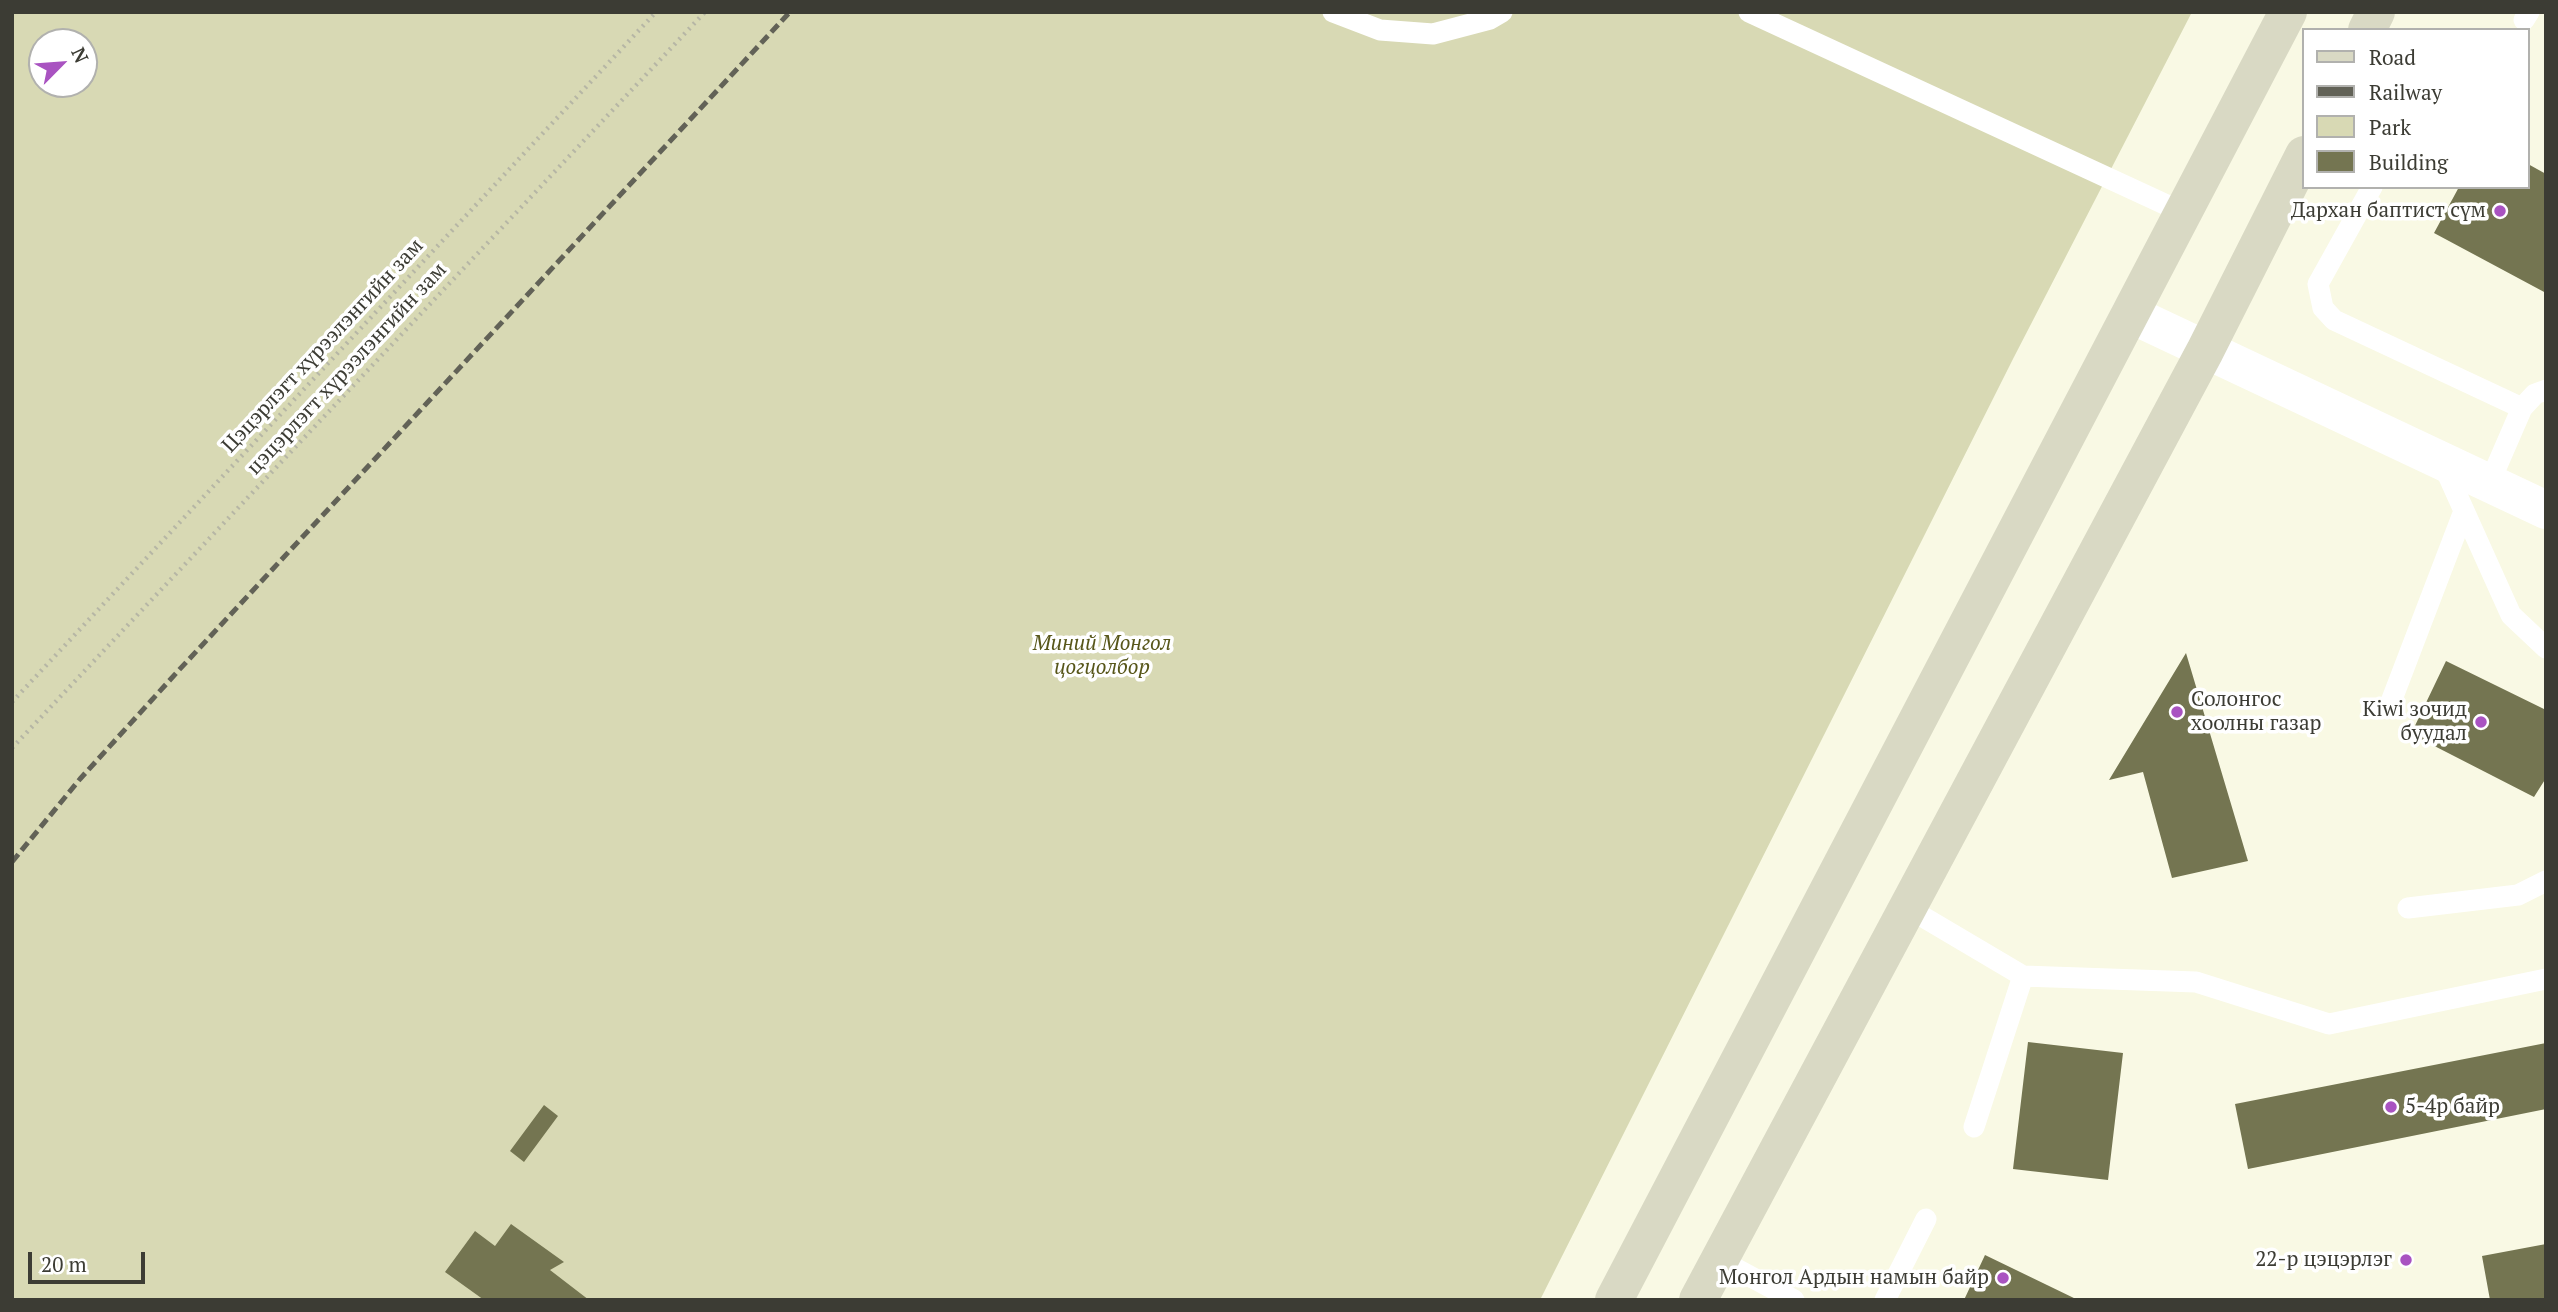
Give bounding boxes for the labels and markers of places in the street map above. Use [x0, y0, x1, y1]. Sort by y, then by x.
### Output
place label: Дархан баптист сүм [2291, 198, 2486, 224]
marker: Дархан баптист сүм [2492, 203, 2508, 219]
place label: Солонгос хоолны газар [2191, 687, 2321, 737]
place label: Kiwi зочид буудал [2363, 697, 2467, 747]
marker: Солонгос хоолны газар [2169, 704, 2185, 720]
marker: Kiwi зочид буудал [2473, 714, 2489, 730]
place label: 5-4р байр [2405, 1094, 2500, 1120]
marker: 5-4р байр [2383, 1099, 2399, 1115]
place label: 22-р цэцэрлэг [2255, 1247, 2392, 1273]
marker: 22-р цэцэрлэг [2398, 1252, 2414, 1268]
place label: Монгол Ардын намын байр [1719, 1265, 1989, 1291]
marker: Монгол Ардын намын байр [1995, 1270, 2011, 1286]

